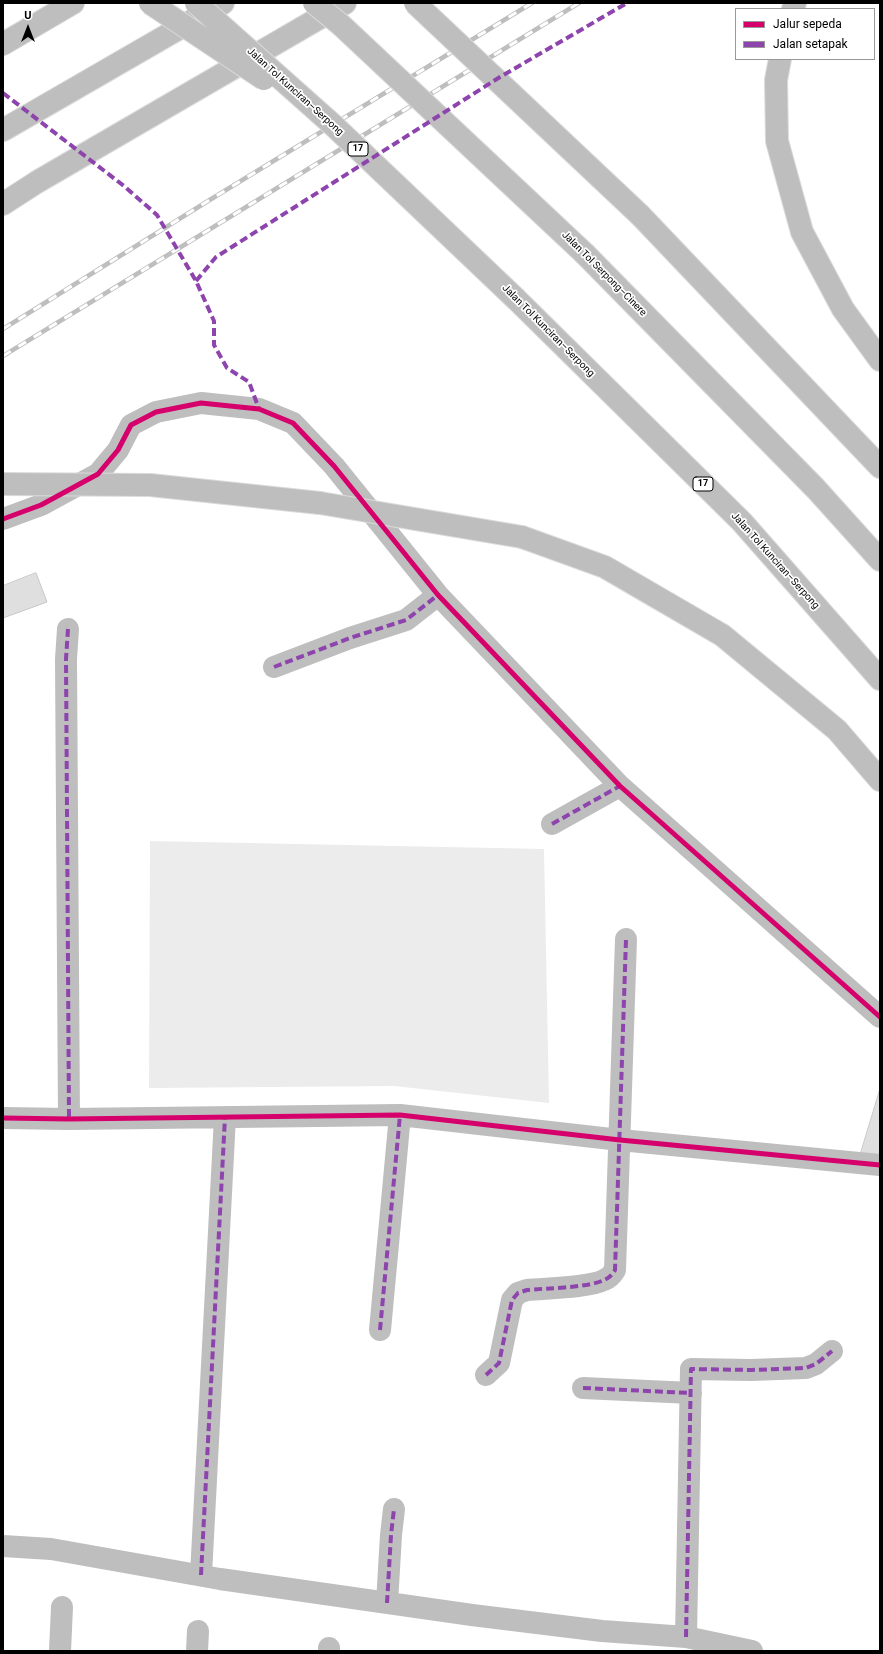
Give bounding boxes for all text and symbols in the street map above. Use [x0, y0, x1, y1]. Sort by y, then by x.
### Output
north arrow [8, 8, 48, 48]
legend [735, 8, 875, 60]
text: U [24, 9, 32, 22]
text: Jalur sepeda [773, 17, 842, 31]
text: Jalan setapak [773, 37, 848, 51]
street label: Jalan Tol Kunciran–Serpong [244, 46, 346, 138]
road number: 17 [348, 142, 368, 156]
street label: Jalan Tol Serpong–Cinere [559, 229, 649, 319]
street label: Jalan Tol Kunciran–Serpong [499, 282, 597, 380]
road number: 17 [693, 477, 713, 491]
street label: Jalan Tol Kunciran–Serpong [729, 510, 821, 612]

